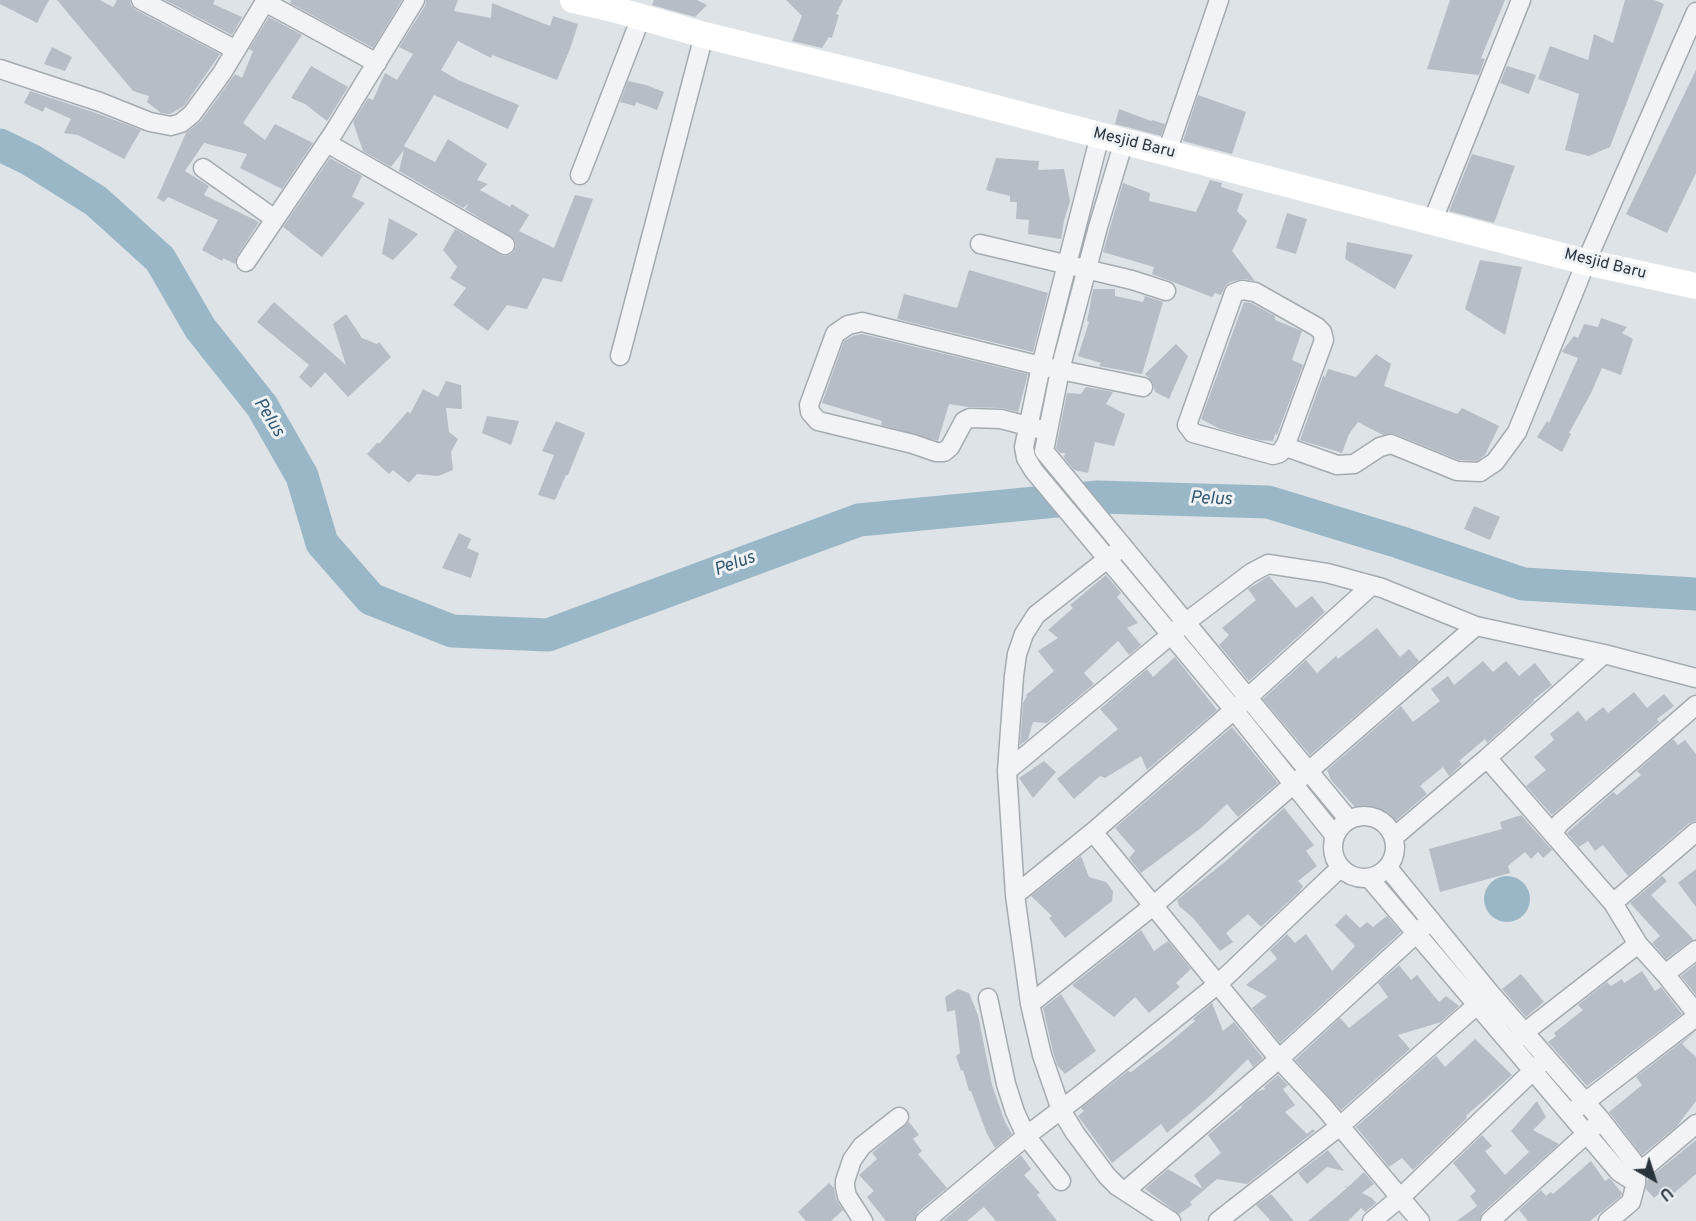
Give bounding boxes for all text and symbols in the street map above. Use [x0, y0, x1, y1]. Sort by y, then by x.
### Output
street label: Mesjid Baru [1091, 125, 1177, 163]
street label: Mesjid Baru [1562, 246, 1648, 284]
water label: Pelus [248, 394, 288, 442]
water label: Pelus [1190, 488, 1232, 512]
water label: Pelus [712, 548, 758, 582]
north arrow [1624, 1149, 1684, 1209]
text: U [1655, 1182, 1676, 1204]

